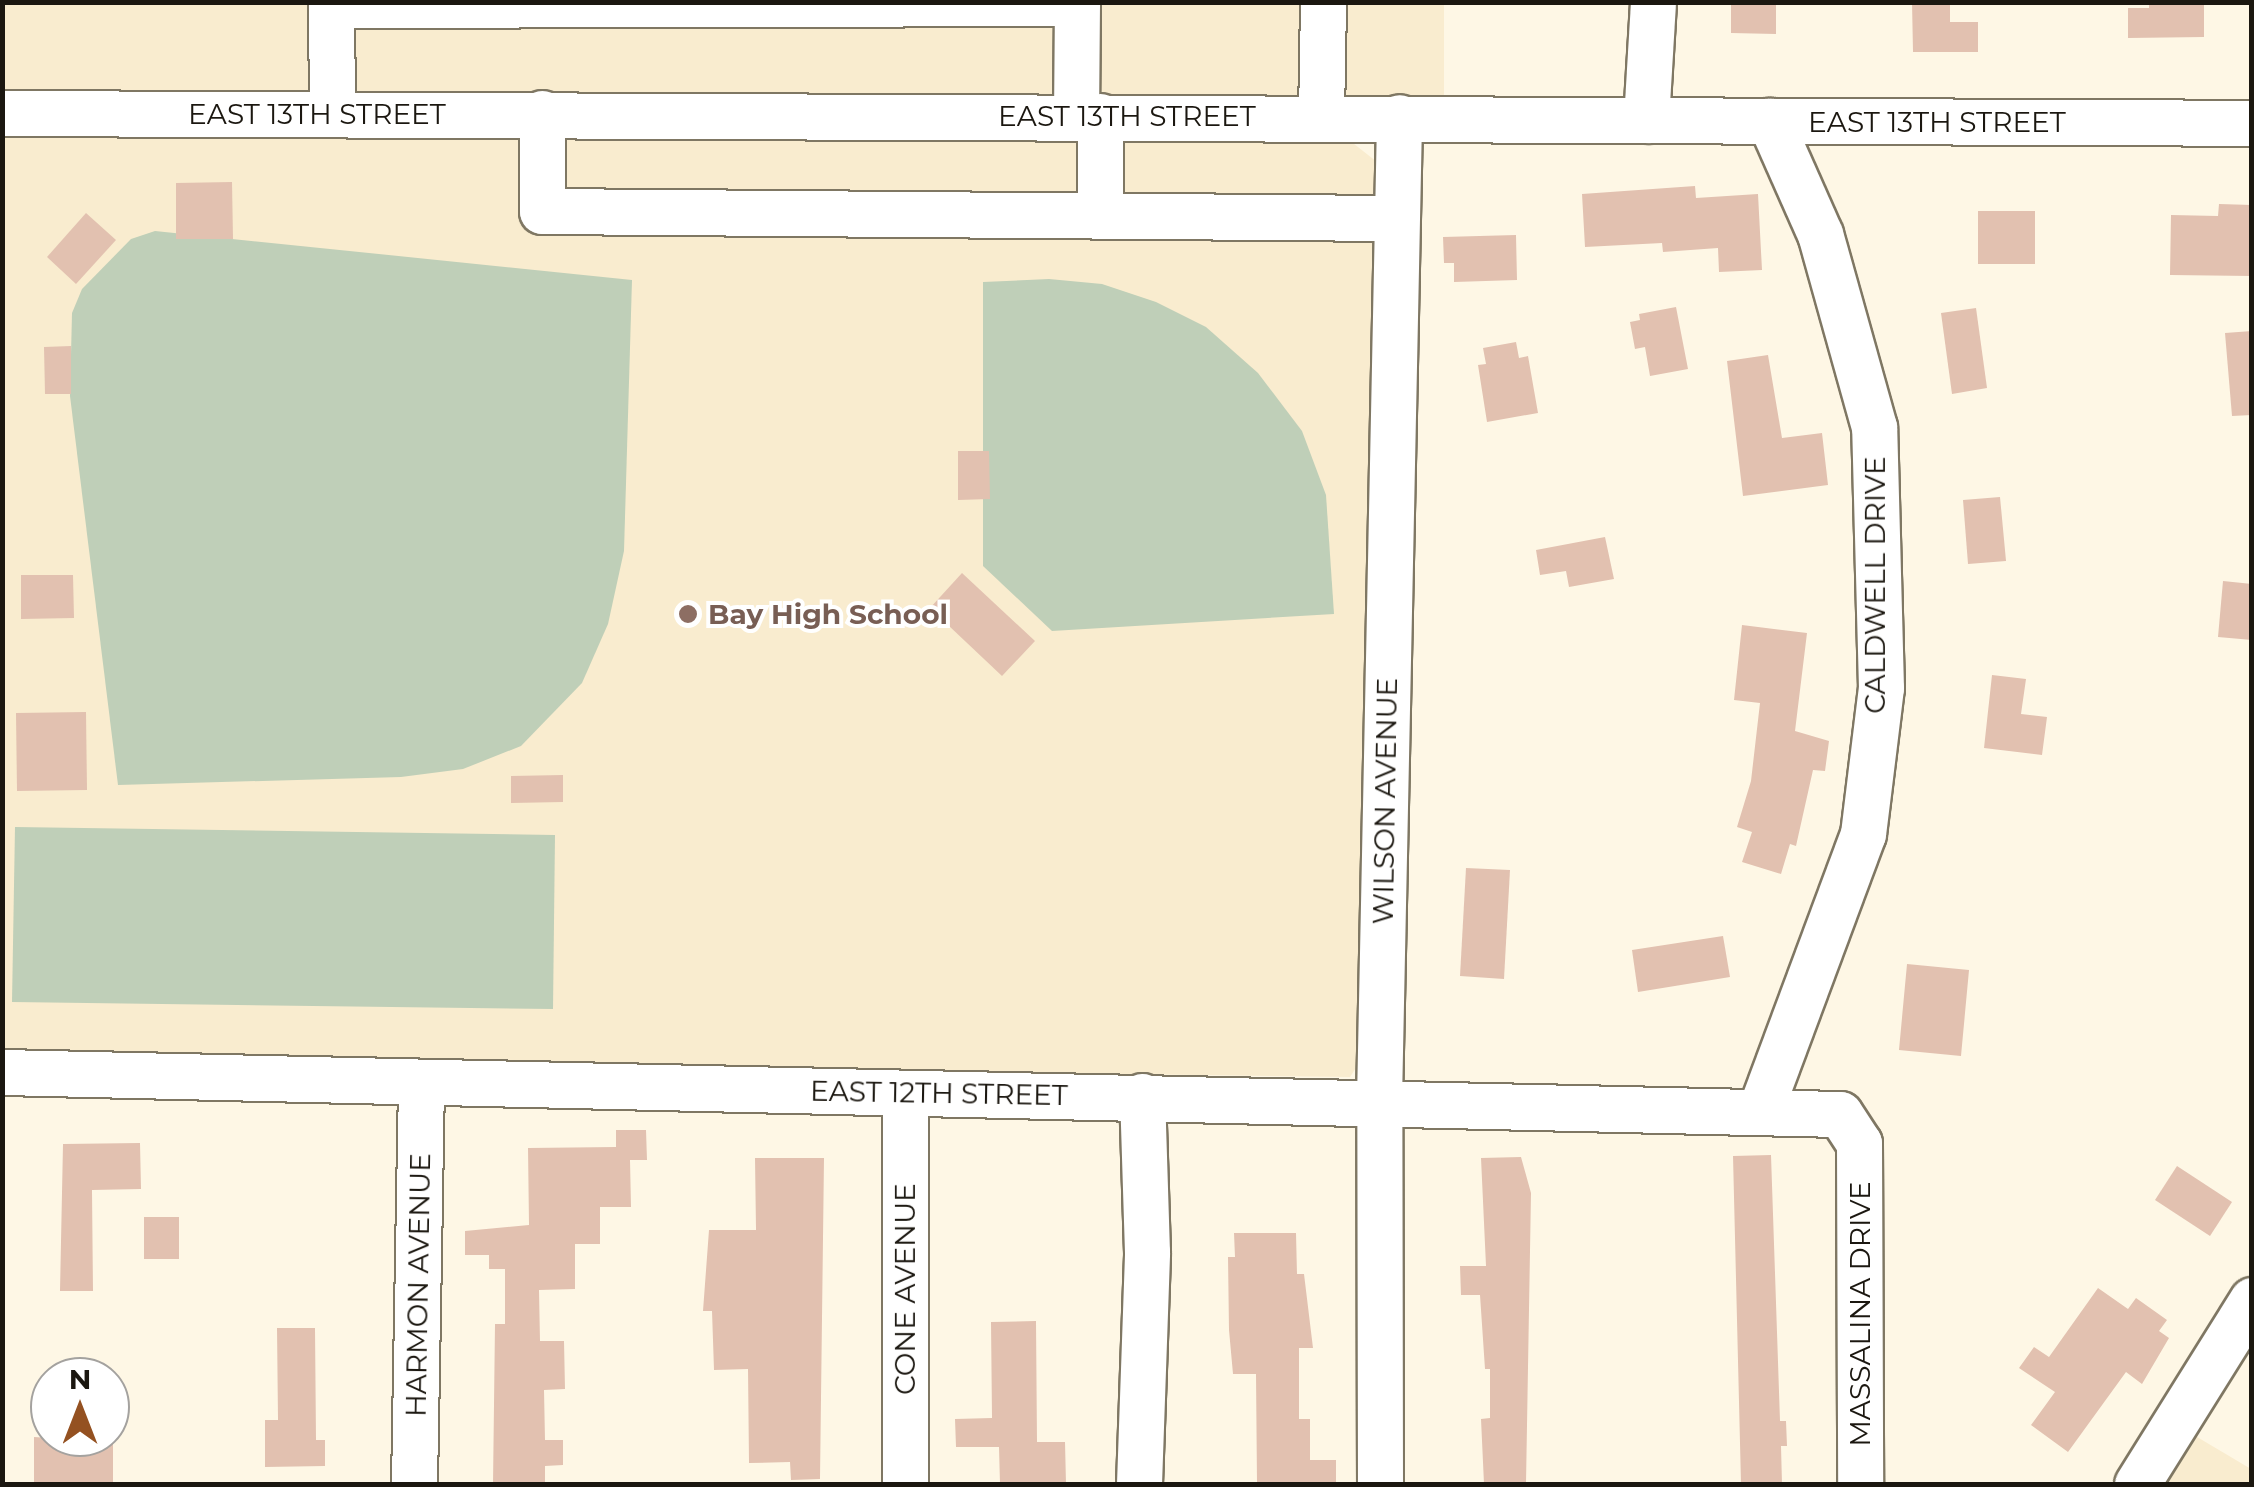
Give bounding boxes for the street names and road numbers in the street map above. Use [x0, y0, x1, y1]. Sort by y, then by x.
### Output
street label: EAST 13TH STREET [188, 97, 446, 131]
street label: EAST 13TH STREET [998, 99, 1256, 133]
street label: EAST 13TH STREET [1808, 105, 2066, 139]
street label: CALDWELL DRIVE [1858, 456, 1892, 714]
street label: WILSON AVENUE [1366, 677, 1404, 925]
street label: EAST 12TH STREET [810, 1074, 1068, 1112]
street label: HARMON AVENUE [399, 1153, 437, 1417]
street label: MASSALINA DRIVE [1843, 1181, 1877, 1447]
street label: CONE AVENUE [888, 1183, 922, 1395]

